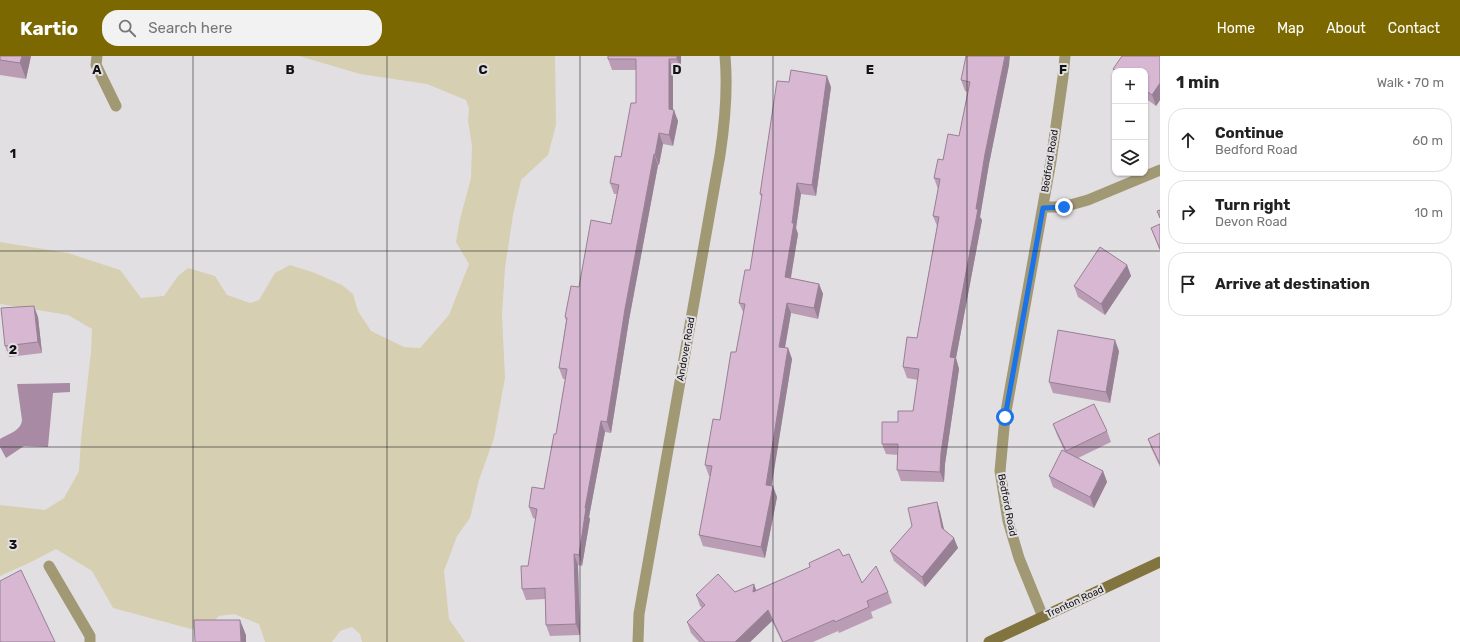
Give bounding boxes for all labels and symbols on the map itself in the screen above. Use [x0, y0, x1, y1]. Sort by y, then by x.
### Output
text: A [92, 62, 102, 77]
text: B [285, 62, 295, 77]
text: C [478, 62, 488, 77]
text: D [672, 62, 682, 77]
text: E [866, 62, 874, 77]
text: F [1059, 62, 1067, 77]
street label: Bedford Road [1039, 129, 1061, 193]
text: 1 [10, 146, 16, 161]
route end [1055, 198, 1073, 216]
street label: Andover Road [674, 316, 698, 382]
text: 2 [9, 342, 17, 357]
route start [996, 408, 1014, 426]
street label: Bedford Road [995, 473, 1019, 537]
text: 3 [9, 537, 18, 552]
street label: Trenton Road [1044, 583, 1106, 621]

